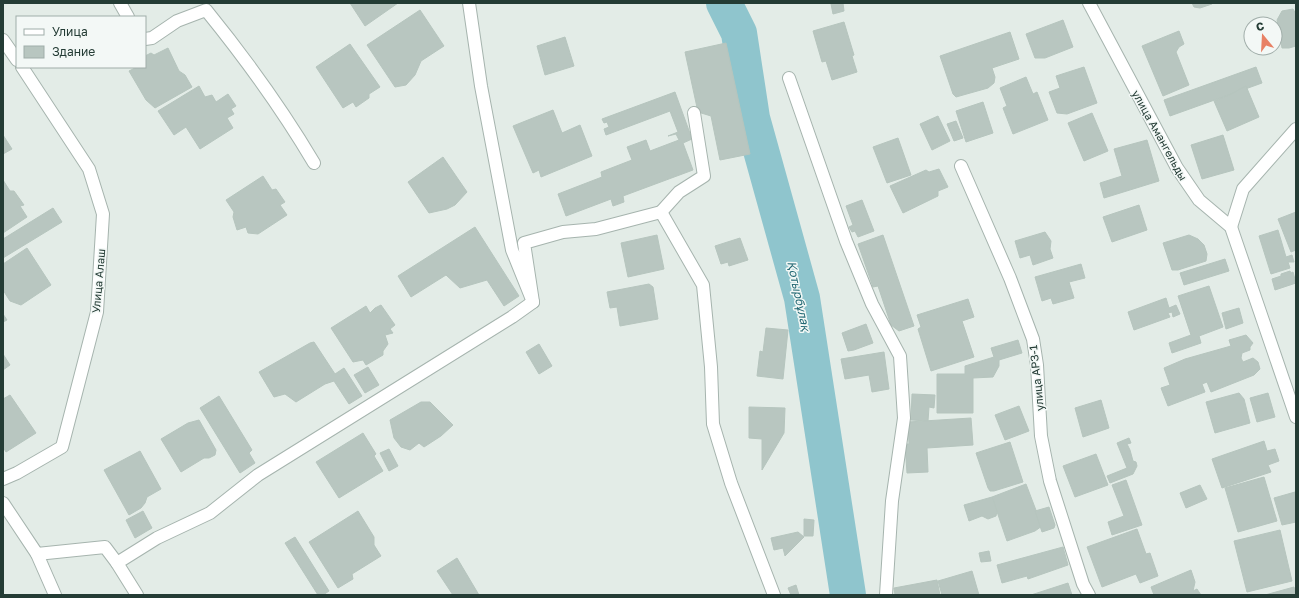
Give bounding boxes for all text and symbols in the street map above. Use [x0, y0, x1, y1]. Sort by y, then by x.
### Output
legend [16, 16, 146, 68]
north arrow [1243, 16, 1283, 56]
text: С [1254, 19, 1266, 33]
text: Улица [52, 24, 88, 39]
text: Здание [52, 44, 95, 59]
street label: улица Амангельды [1130, 88, 1190, 182]
street label: Улица Алаш [89, 248, 107, 314]
water label: Қотырбұлақ [784, 260, 814, 334]
street label: улица АРЗ-1 [1026, 344, 1046, 412]

